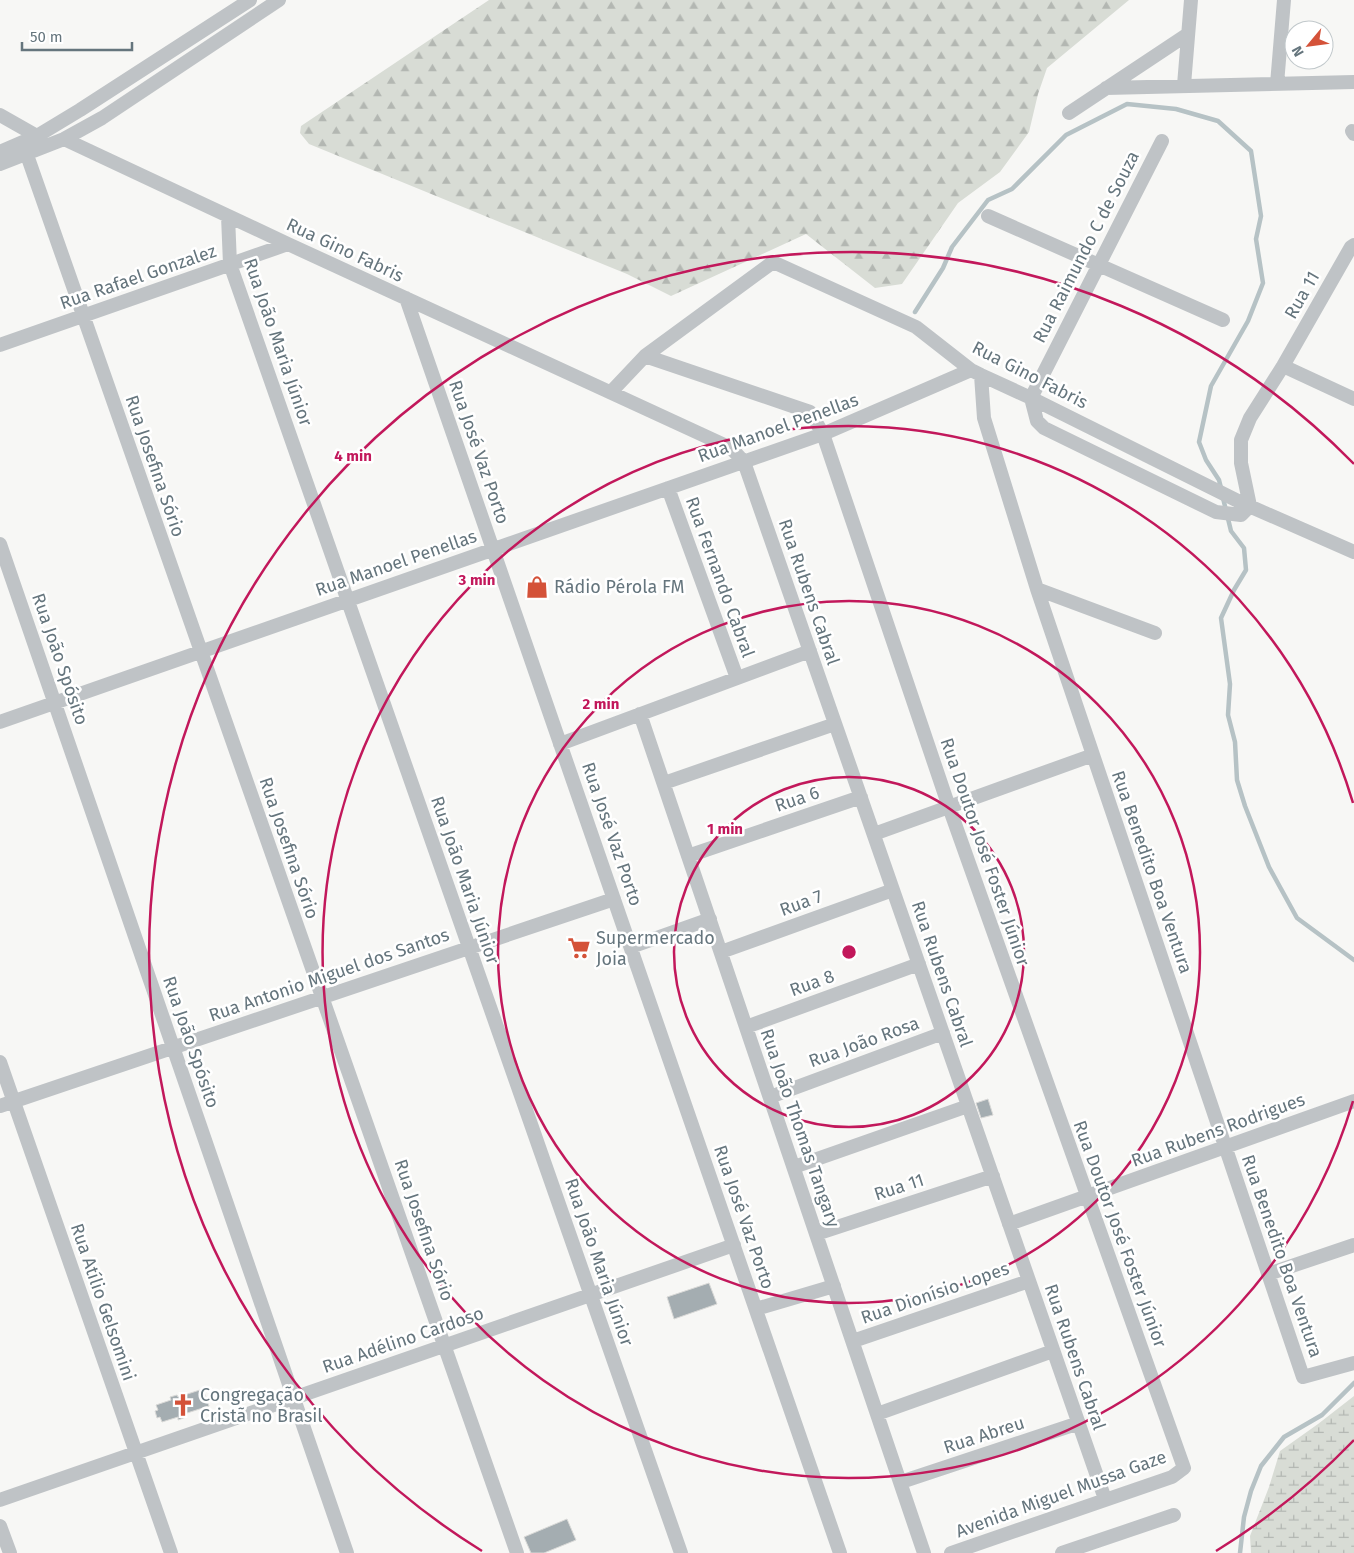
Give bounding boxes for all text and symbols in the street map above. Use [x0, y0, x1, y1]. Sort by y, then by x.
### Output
scale bar [22, 20, 132, 52]
north arrow [1284, 20, 1334, 70]
text: 50 m [30, 28, 63, 46]
text: N [1288, 43, 1308, 59]
street label: Rua Raimundo C de Souza [1028, 147, 1144, 347]
street label: Rua Gino Fabris [283, 213, 407, 287]
street label: Rua Rafael Gonzalez [57, 240, 219, 314]
street label: Rua João Maria Júnior [239, 255, 317, 429]
street label: Rua 11 [1280, 267, 1324, 323]
street label: Rua Gino Fabris [968, 336, 1092, 414]
street label: Rua José Vaz Porto [444, 377, 514, 527]
street label: Rua Manoel Penellas [695, 389, 861, 467]
street label: Rua Josefina Sório [120, 392, 190, 540]
text: 4 min [334, 447, 372, 465]
street label: Rua Fernando Cabral [681, 494, 759, 660]
street label: Rua Rubens Cabral [774, 516, 844, 668]
street label: Rua Manoel Penellas [312, 525, 480, 601]
text: 3 min [458, 571, 495, 589]
shop icon: Rádio Pérola FM [524, 574, 550, 600]
place label: Rádio Pérola FM [554, 576, 685, 598]
street label: Rua João Spósito [27, 590, 93, 728]
text: 2 min [583, 695, 619, 713]
street label: Rua Doutor José Foster Júnior [936, 735, 1034, 969]
street label: Rua José Vaz Porto [577, 759, 647, 909]
street label: Rua Benedito Boa Ventura [1107, 768, 1197, 976]
street label: Rua Josefina Sório [254, 774, 324, 922]
street label: Rua 6 [772, 781, 822, 817]
street label: Rua João Maria Júnior [426, 793, 504, 967]
text: 1 min [707, 820, 743, 838]
street label: Rua 7 [777, 885, 825, 921]
street label: Rua Rubens Cabral [907, 898, 977, 1050]
street label: Rua Antonio Miguel dos Santos [206, 923, 452, 1027]
place label: Supermercado Joia [596, 927, 715, 970]
supermarket icon: Supermercado Joia [566, 935, 592, 961]
centre of rings [840, 943, 858, 961]
street label: Rua 8 [787, 965, 837, 1001]
street label: Rua João Spósito [158, 973, 224, 1111]
street label: Rua João Rosa [806, 1012, 922, 1072]
street label: Rua João Thomas Tangary [756, 1026, 844, 1230]
street label: Rua Rubens Rodrigues [1128, 1088, 1308, 1172]
street label: Rua Doutor José Foster Júnior [1069, 1118, 1171, 1351]
street label: Rua José Vaz Porto [709, 1142, 779, 1292]
street label: Rua Benedito Boa Ventura [1237, 1152, 1327, 1360]
street label: Rua Josefina Sório [389, 1156, 459, 1304]
street label: Rua 11 [871, 1169, 927, 1205]
street label: Rua João Maria Júnior [560, 1175, 638, 1349]
street label: Rua Atílio Gelsomini [66, 1220, 140, 1384]
street label: Rua Dionísio Lopes [858, 1257, 1012, 1329]
street label: Rua Rubens Cabral [1040, 1281, 1110, 1433]
street label: Rua Adélino Cardoso [319, 1302, 487, 1378]
place label: Congregação Cristã no Brasil [200, 1384, 323, 1427]
church icon: Congregação Cristã no Brasil [170, 1392, 196, 1418]
street label: Rua Abreu [941, 1412, 1027, 1458]
street label: Avenida Miguel Mussa Gaze [953, 1446, 1169, 1542]

